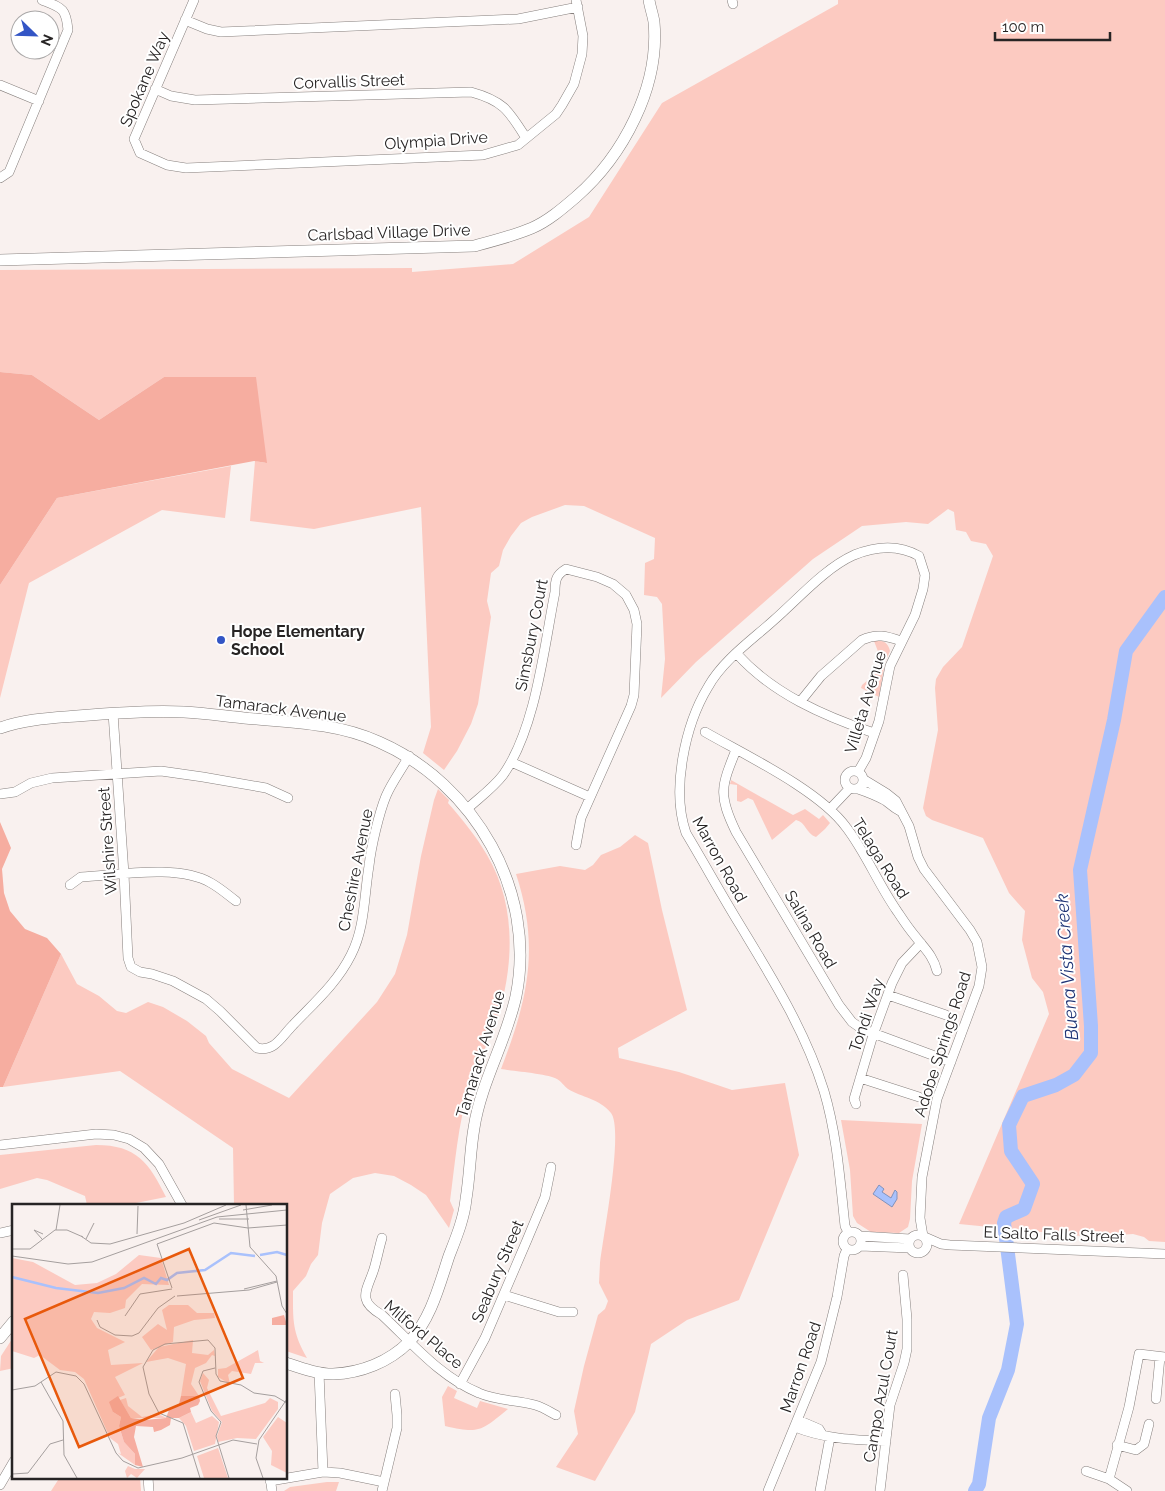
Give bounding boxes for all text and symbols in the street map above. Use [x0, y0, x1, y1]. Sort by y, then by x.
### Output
north arrow [10, 10, 60, 60]
scale bar [995, 10, 1110, 42]
text: 100 m [1002, 18, 1044, 36]
street label: Spokane Way [116, 28, 173, 130]
text: N [38, 32, 56, 48]
street label: Corvallis Street [293, 70, 406, 93]
street label: Olympia Drive [384, 127, 488, 154]
street label: Carlsbad Village Drive [307, 220, 471, 245]
street label: Simsbury Court [511, 577, 552, 693]
place label: Hope Elementary School [231, 622, 365, 659]
marker: Hope Elementary School [215, 634, 227, 646]
street label: Villeta Avenue [841, 649, 890, 756]
street label: Tamarack Avenue [215, 691, 347, 726]
street label: Wilshire Street [94, 786, 121, 896]
street label: Cheshire Avenue [334, 807, 377, 933]
street label: Marron Road [688, 813, 751, 905]
street label: Telaga Road [848, 814, 913, 902]
street label: Salina Road [781, 887, 841, 972]
water label: Buena Vista Creek [1051, 892, 1082, 1041]
street label: Adobe Springs Road [910, 969, 975, 1119]
street label: Tondi Way [845, 975, 888, 1055]
street label: Tamarack Avenue [452, 988, 509, 1120]
inset map [12, 1204, 288, 1478]
street label: Seabury Street [467, 1217, 528, 1325]
street label: El Salto Falls Street [983, 1223, 1126, 1246]
street label: Milford Place [380, 1296, 467, 1373]
street label: Marron Road [776, 1319, 825, 1415]
street label: Campo Azul Court [859, 1328, 902, 1464]

